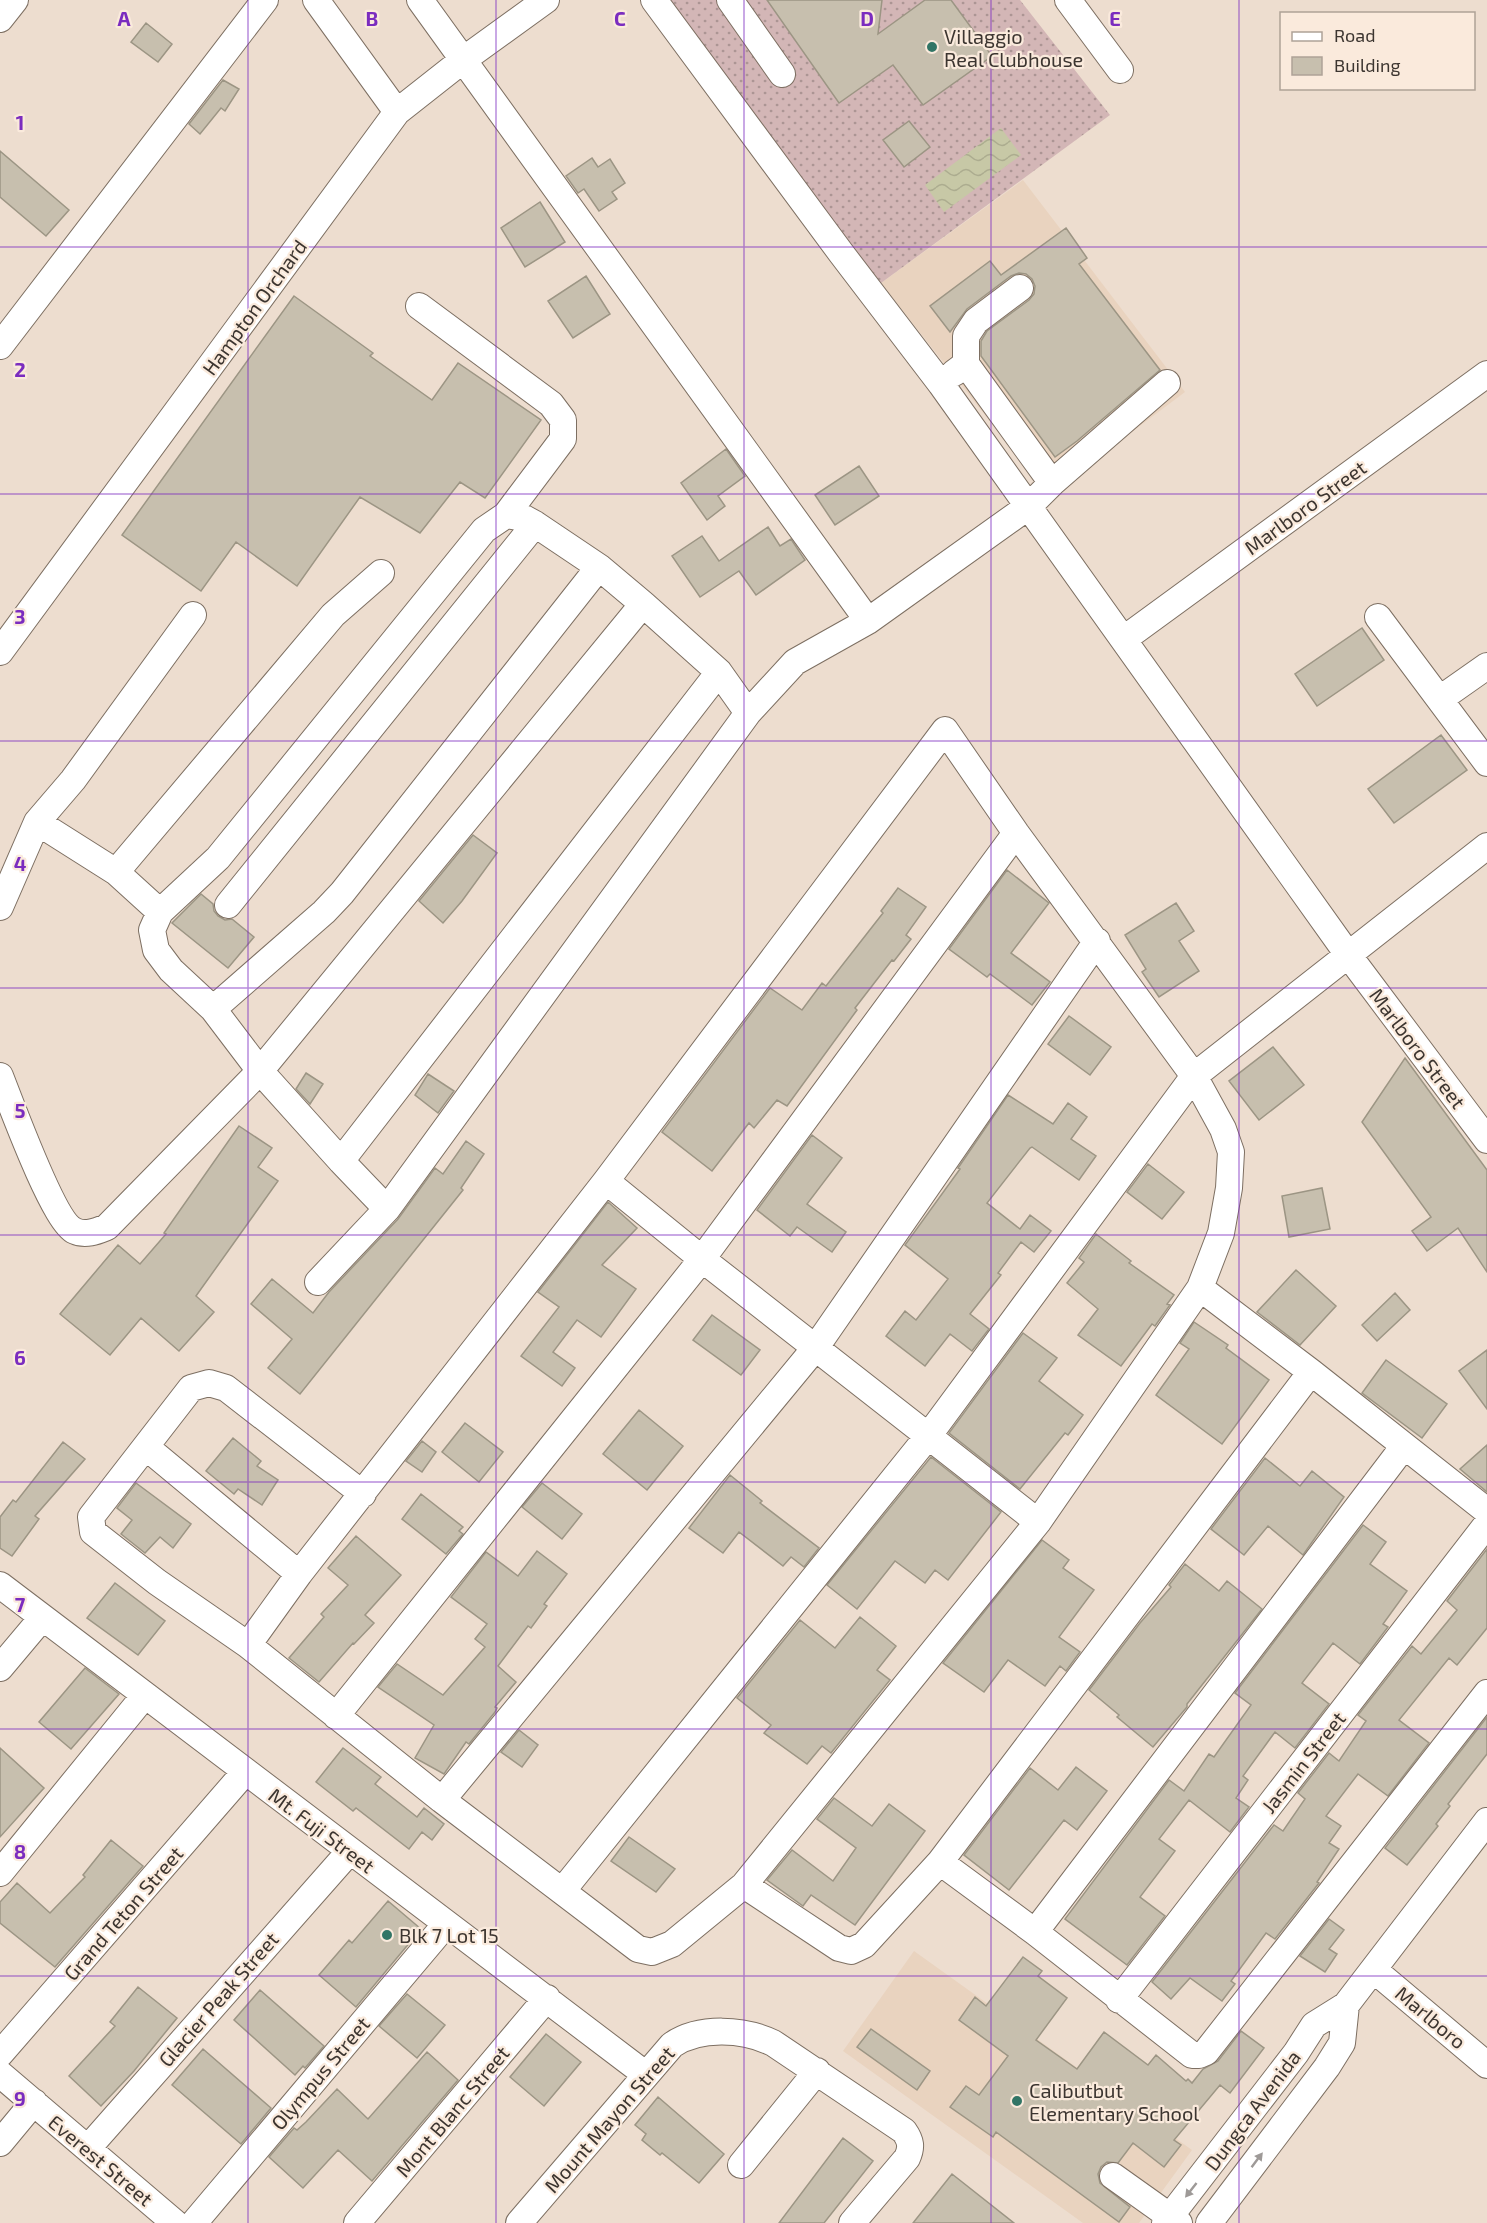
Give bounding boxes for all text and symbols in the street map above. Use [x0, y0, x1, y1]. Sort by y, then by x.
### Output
text: A [117, 6, 131, 30]
text: B [366, 6, 378, 30]
text: C [614, 6, 626, 30]
text: D [860, 6, 874, 30]
text: E [1109, 6, 1121, 30]
legend [1280, 12, 1475, 90]
place label: Villaggio Real Clubhouse [944, 24, 1083, 71]
text: Road [1334, 24, 1375, 46]
marker: Villaggio Real Clubhouse [925, 40, 939, 54]
text: Building [1334, 54, 1401, 76]
text: 1 [16, 110, 24, 134]
street label: Hampton Orchard [197, 235, 311, 379]
text: 2 [14, 357, 26, 381]
street label: Marlboro Street [1240, 455, 1371, 559]
text: 3 [14, 604, 26, 628]
text: 4 [14, 851, 27, 875]
street label: Marlboro Street [1365, 983, 1471, 1113]
text: 5 [14, 1098, 26, 1122]
text: 6 [14, 1345, 26, 1369]
text: 7 [15, 1592, 26, 1616]
street label: Jasmin Street [1256, 1706, 1350, 1817]
street label: Mt. Fuji Street [264, 1782, 380, 1878]
text: 8 [14, 1839, 26, 1863]
street label: Grand Teton Street [58, 1841, 188, 1985]
place label: Blk 7 Lot 15 [399, 1923, 499, 1947]
street label: Glacier Peak Street [153, 1927, 283, 2071]
marker: Blk 7 Lot 15 [380, 1928, 394, 1942]
street label: Marlboro [1391, 1981, 1471, 2053]
street label: Olympus Street [266, 2011, 374, 2134]
street label: Mont Blanc Street [390, 2040, 514, 2181]
street label: Mount Mayon Street [539, 2041, 679, 2197]
street label: Dungca Avenida [1199, 2045, 1305, 2175]
place label: Calibutbut Elementary School [1029, 2078, 1199, 2125]
text: 9 [14, 2086, 26, 2110]
marker: Calibutbut Elementary School [1010, 2094, 1024, 2108]
street label: Everest Street [44, 2109, 158, 2211]
one-way arrow [1250, 2152, 1262, 2167]
one-way arrow [1184, 2182, 1197, 2198]

